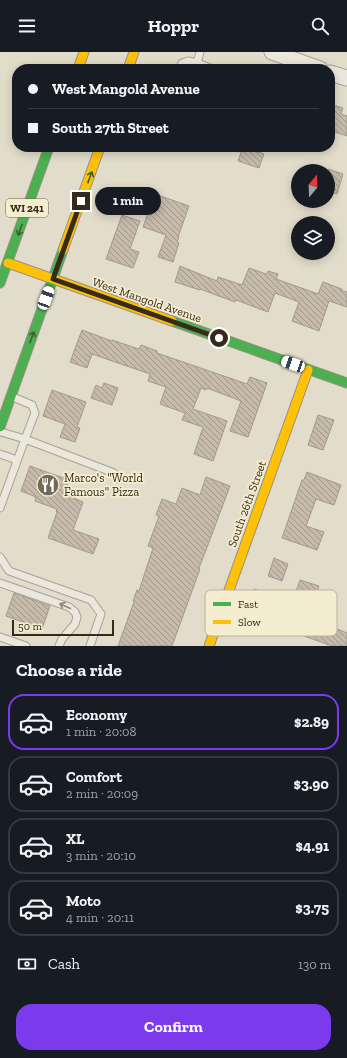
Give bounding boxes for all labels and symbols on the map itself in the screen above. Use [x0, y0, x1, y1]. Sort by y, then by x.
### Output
north arrow [291, 164, 335, 208]
one-way arrow [86, 171, 94, 183]
callout: 1 min [95, 187, 161, 215]
route end [72, 192, 90, 210]
road number: WI 241 [6, 199, 48, 217]
one-way arrow [15, 223, 23, 235]
street label: West Mangold Avenue [90, 275, 204, 325]
car [36, 285, 56, 311]
route start [210, 329, 228, 347]
one-way arrow [29, 331, 36, 344]
car [280, 354, 306, 374]
street label: South 26th Street [225, 458, 269, 549]
place label: Marco's "World Famous" Pizza [64, 471, 144, 499]
restaurant icon: Marco's "World Famous" Pizza [35, 472, 61, 498]
legend [205, 590, 337, 636]
text: Fast [238, 598, 259, 611]
one-way arrow [59, 602, 71, 609]
text: Slow [238, 616, 261, 629]
scale bar [12, 618, 114, 637]

